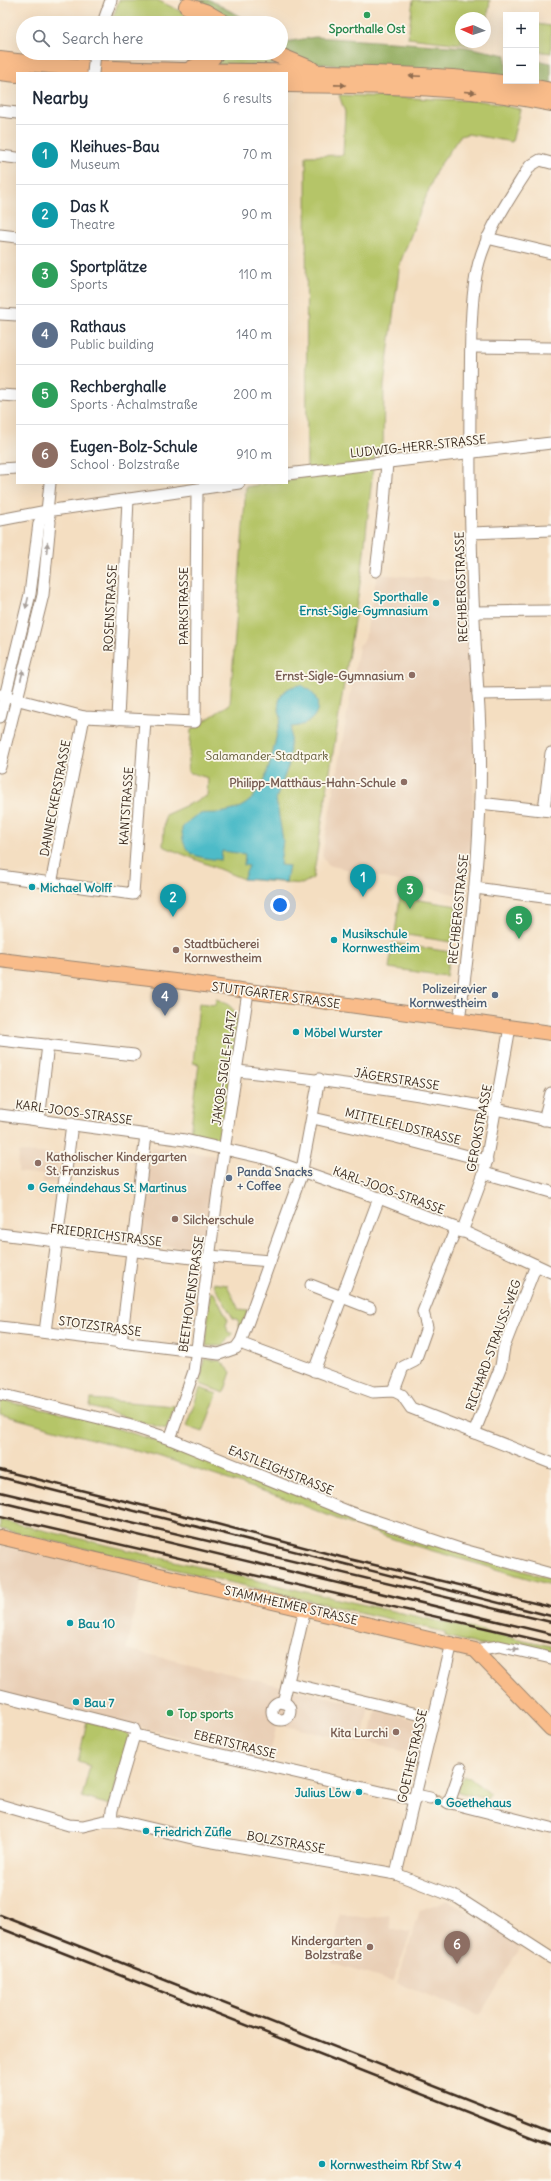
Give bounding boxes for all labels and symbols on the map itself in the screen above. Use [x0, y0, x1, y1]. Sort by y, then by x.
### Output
marker: Sporthalle Ost [362, 10, 372, 20]
north arrow [455, 12, 491, 48]
place label: Sporthalle Ost [329, 21, 406, 37]
one-way arrow [408, 73, 421, 79]
one-way arrow [334, 82, 347, 88]
one-way arrow [464, 88, 476, 95]
street label: LUDWIG-HERR-STRASSE [349, 431, 487, 461]
street label: RECHBERGSTRASSE [452, 531, 470, 643]
one-way arrow [44, 542, 51, 554]
street label: ROSENSTRASSE [100, 564, 120, 652]
street label: PARKSTRASSE [176, 567, 191, 645]
place label: Sporthalle Ernst-Sigle-Gymnasium [299, 589, 429, 619]
one-way arrow [24, 597, 30, 609]
marker: Sporthalle Ernst-Sigle-Gymnasium [431, 598, 441, 608]
place label: Ernst-Sigle-Gymnasium [275, 668, 404, 684]
one-way arrow [20, 669, 26, 681]
marker: Ernst-Sigle-Gymnasium [407, 670, 417, 680]
street label: DANNECKERSTRASSE [36, 739, 74, 857]
park label: Salamander-Stadtpark [206, 748, 328, 763]
street label: KANTSTRASSE [116, 766, 136, 846]
place label: Philipp-Matthäus-Hahn-Schule [229, 775, 397, 791]
marker: Philipp-Matthäus-Hahn-Schule [399, 777, 409, 787]
street label: RECHBERGSTRASSE [445, 853, 471, 965]
pin: 1 [350, 864, 376, 897]
pin: 3 [397, 876, 423, 909]
place label: Michael Wolff [40, 880, 113, 895]
marker: Michael Wolff [27, 882, 37, 892]
pin: 2 [160, 884, 186, 917]
your location [270, 895, 290, 915]
pin: 5 [506, 906, 532, 939]
place label: Musikschule Kornwestheim [342, 926, 420, 955]
marker: Musikschule Kornwestheim [329, 935, 339, 945]
place label: Stadtbücherei Kornwestheim [184, 936, 262, 965]
marker: Stadtbücherei Kornwestheim [171, 945, 181, 955]
street label: STUTTGARTER STRASSE [211, 979, 341, 1011]
place label: Polizeirevier Kornwestheim [409, 981, 487, 1010]
pin: 4 [152, 983, 178, 1016]
marker: Polizeirevier Kornwestheim [490, 990, 500, 1000]
street label: JAKOB-SIGLE-PLATZ [209, 1009, 240, 1126]
place label: Möbel Wurster [304, 1025, 382, 1040]
marker: Möbel Wurster [291, 1027, 301, 1037]
street label: JÄGERSTRASSE [353, 1065, 441, 1093]
street label: GEROKSTRASSE [463, 1083, 495, 1173]
street label: KARL-JOOS-STRASSE [15, 1096, 133, 1128]
street label: MITTELFELDSTRASSE [344, 1104, 462, 1148]
place label: Katholischer Kindergarten St. Franziskus [46, 1149, 187, 1178]
marker: Katholischer Kindergarten St. Franziskus [33, 1158, 43, 1168]
street label: KARL-JOOS-STRASSE [331, 1163, 447, 1217]
place label: Panda Snacks + Coffee [237, 1164, 313, 1193]
marker: Panda Snacks + Coffee [224, 1173, 234, 1183]
place label: Gemeindehaus St. Martinus [39, 1180, 187, 1195]
marker: Gemeindehaus St. Martinus [26, 1182, 36, 1192]
place label: Silcherschule [183, 1212, 255, 1227]
marker: Silcherschule [170, 1214, 180, 1224]
street label: FRIEDRICHSTRASSE [49, 1221, 163, 1249]
street label: BEETHOVENSTRASSE [175, 1235, 207, 1353]
street label: RICHARD-STRAUSS-WEG [462, 1277, 524, 1413]
street label: STOTZSTRASSE [58, 1313, 142, 1339]
street label: EASTLEIGHSTRASSE [226, 1442, 336, 1498]
street label: STAMMHEIMER STRASSE [223, 1582, 359, 1628]
place label: Bau 10 [78, 1616, 115, 1631]
marker: Bau 10 [65, 1618, 75, 1628]
one-way arrow [507, 1647, 519, 1653]
place label: Bau 7 [84, 1695, 115, 1710]
marker: Bau 7 [71, 1697, 81, 1707]
place label: Top sports [178, 1706, 234, 1722]
marker: Top sports [165, 1708, 175, 1718]
street label: GOETHESTRASSE [394, 1708, 430, 1804]
place label: Kita Lurchi [330, 1725, 388, 1740]
street label: EBERTSTRASSE [192, 1727, 278, 1761]
marker: Kita Lurchi [391, 1727, 401, 1737]
place label: Julius Löw [295, 1785, 352, 1800]
marker: Julius Löw [354, 1787, 364, 1797]
place label: Goethehaus [446, 1795, 512, 1810]
marker: Goethehaus [433, 1797, 443, 1807]
place label: Friedrich Züfle [154, 1824, 232, 1839]
marker: Friedrich Züfle [141, 1826, 151, 1836]
street label: BOLZSTRASSE [246, 1828, 326, 1856]
pin: 6 [444, 1931, 470, 1964]
place label: Kindergarten Bolzstraße [291, 1933, 363, 1962]
marker: Kindergarten Bolzstraße [365, 1942, 375, 1952]
place label: Kornwestheim Rbf Stw 4 [330, 2157, 461, 2172]
marker: Kornwestheim Rbf Stw 4 [317, 2159, 327, 2169]

